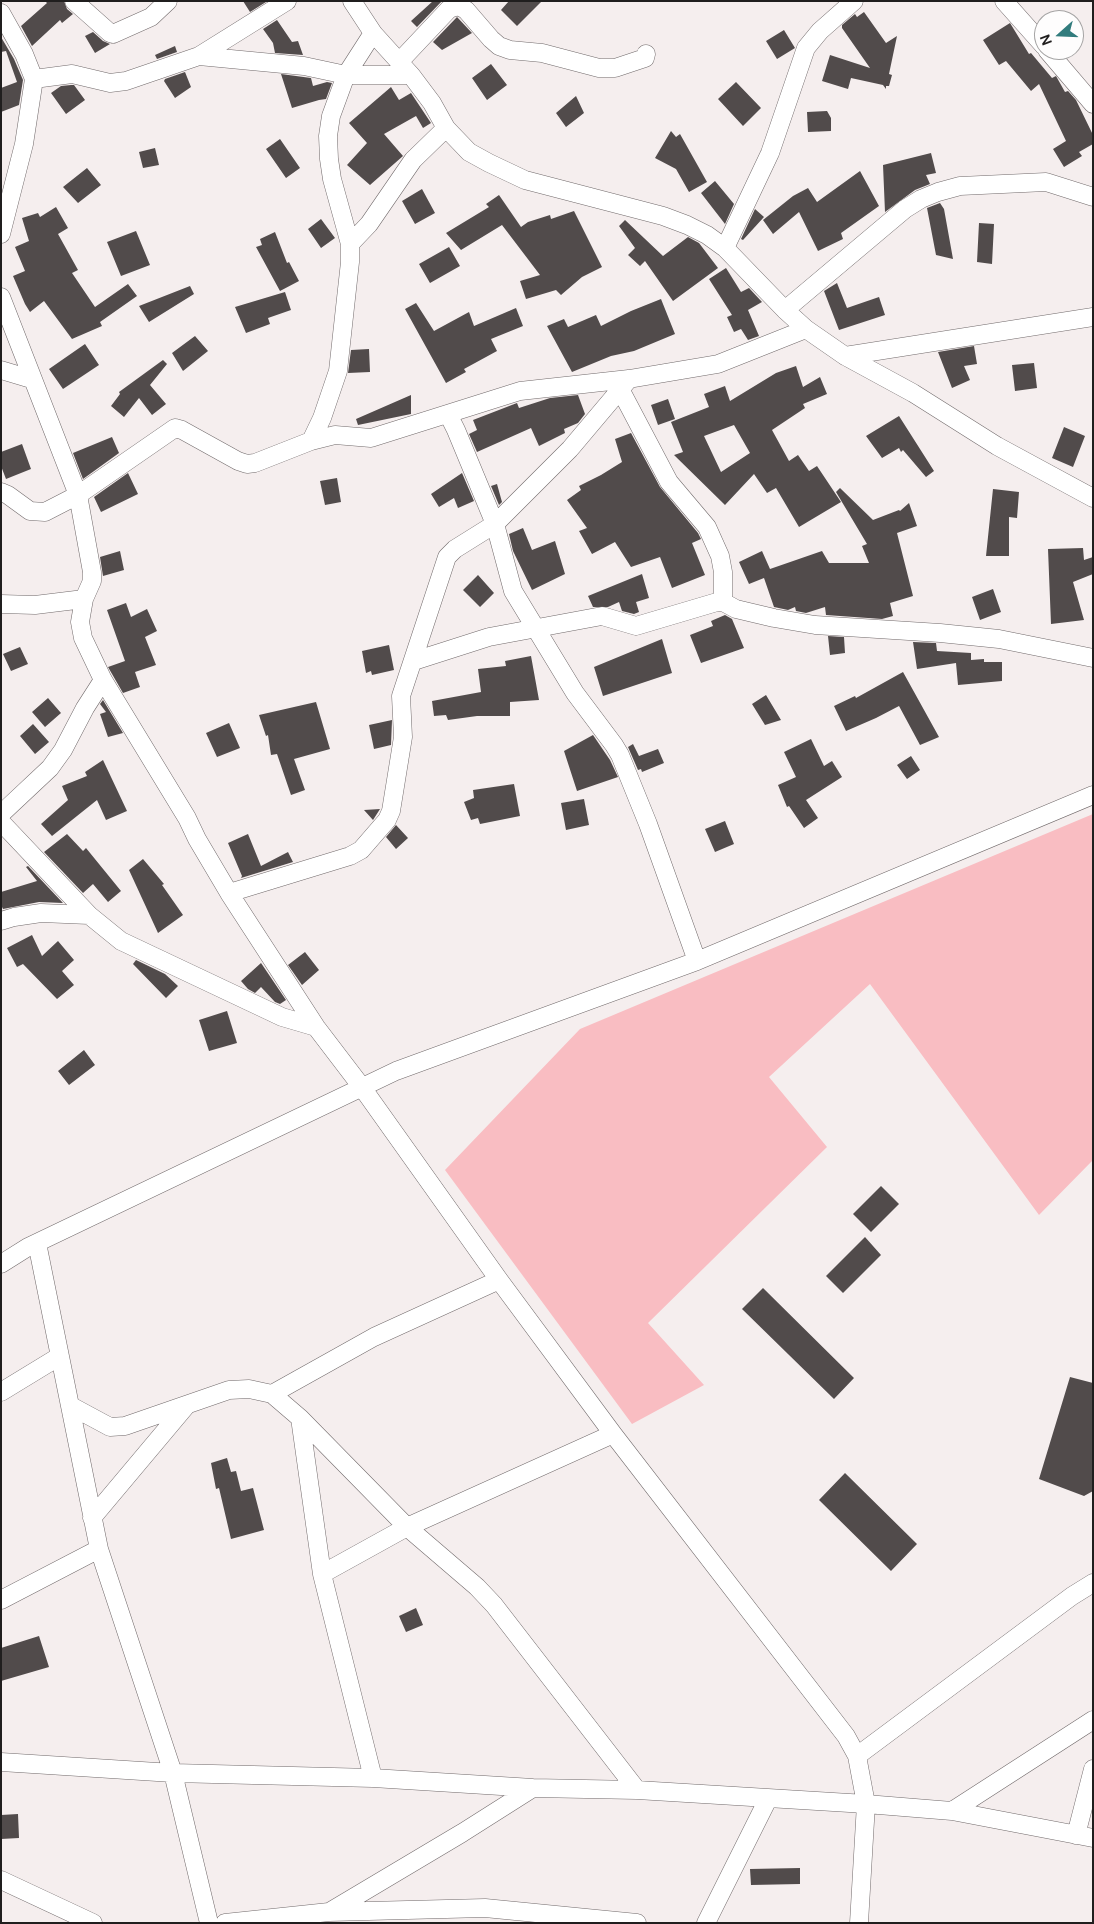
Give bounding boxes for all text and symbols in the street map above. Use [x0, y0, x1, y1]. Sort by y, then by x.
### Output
north arrow [1034, 10, 1084, 60]
text: N [1036, 32, 1056, 48]

